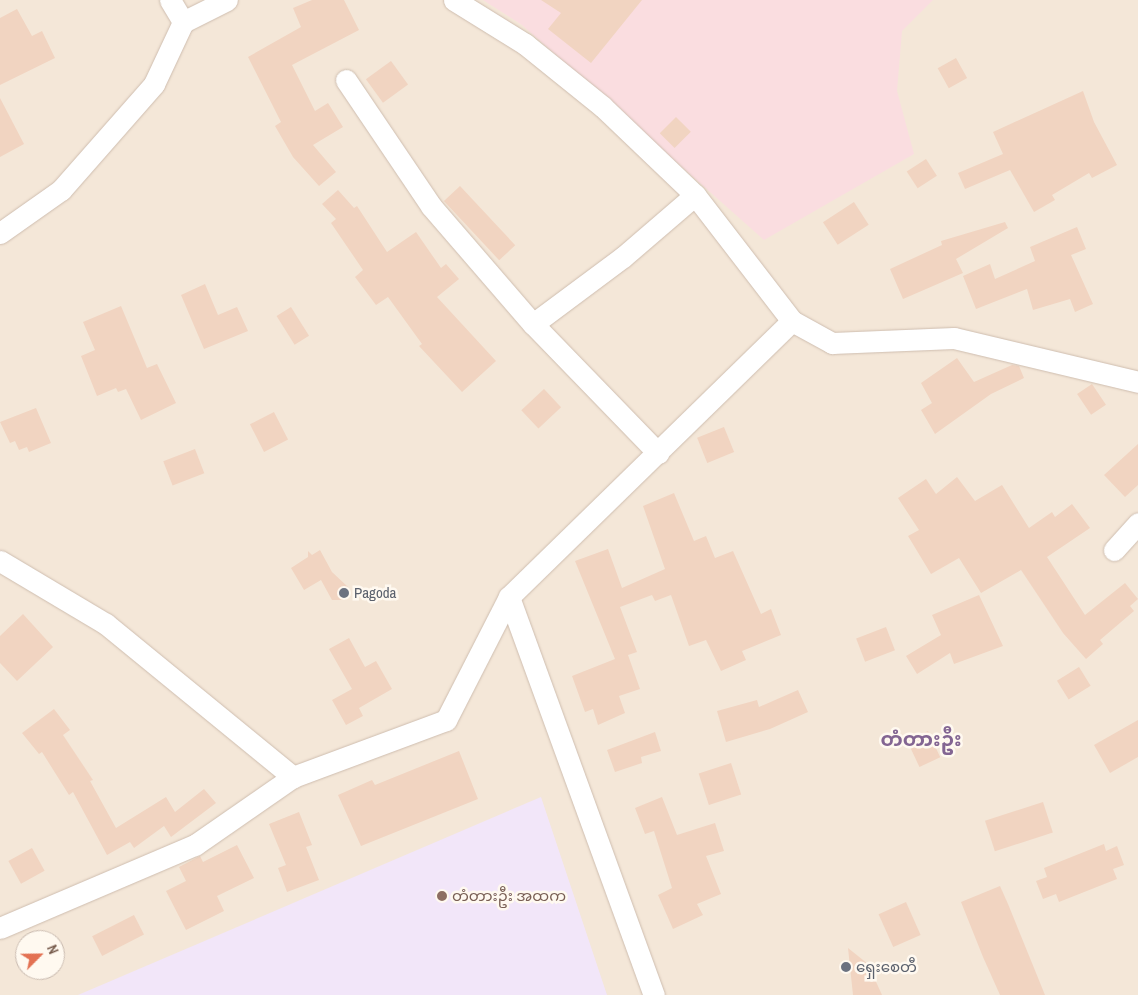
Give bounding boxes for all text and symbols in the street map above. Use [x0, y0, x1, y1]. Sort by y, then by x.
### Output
place label: Pagoda [354, 584, 396, 602]
marker: Pagoda [338, 587, 350, 599]
district label: တံတားဦး [880, 726, 962, 750]
place label: တံတားဦး အထက [452, 887, 566, 905]
marker: တံတားဦး အထက [436, 890, 448, 902]
north arrow [15, 930, 65, 980]
text: N [43, 942, 63, 957]
place label: ရှေးစေတီ [856, 958, 917, 976]
marker: ရှေးစေတီ [840, 961, 852, 973]

